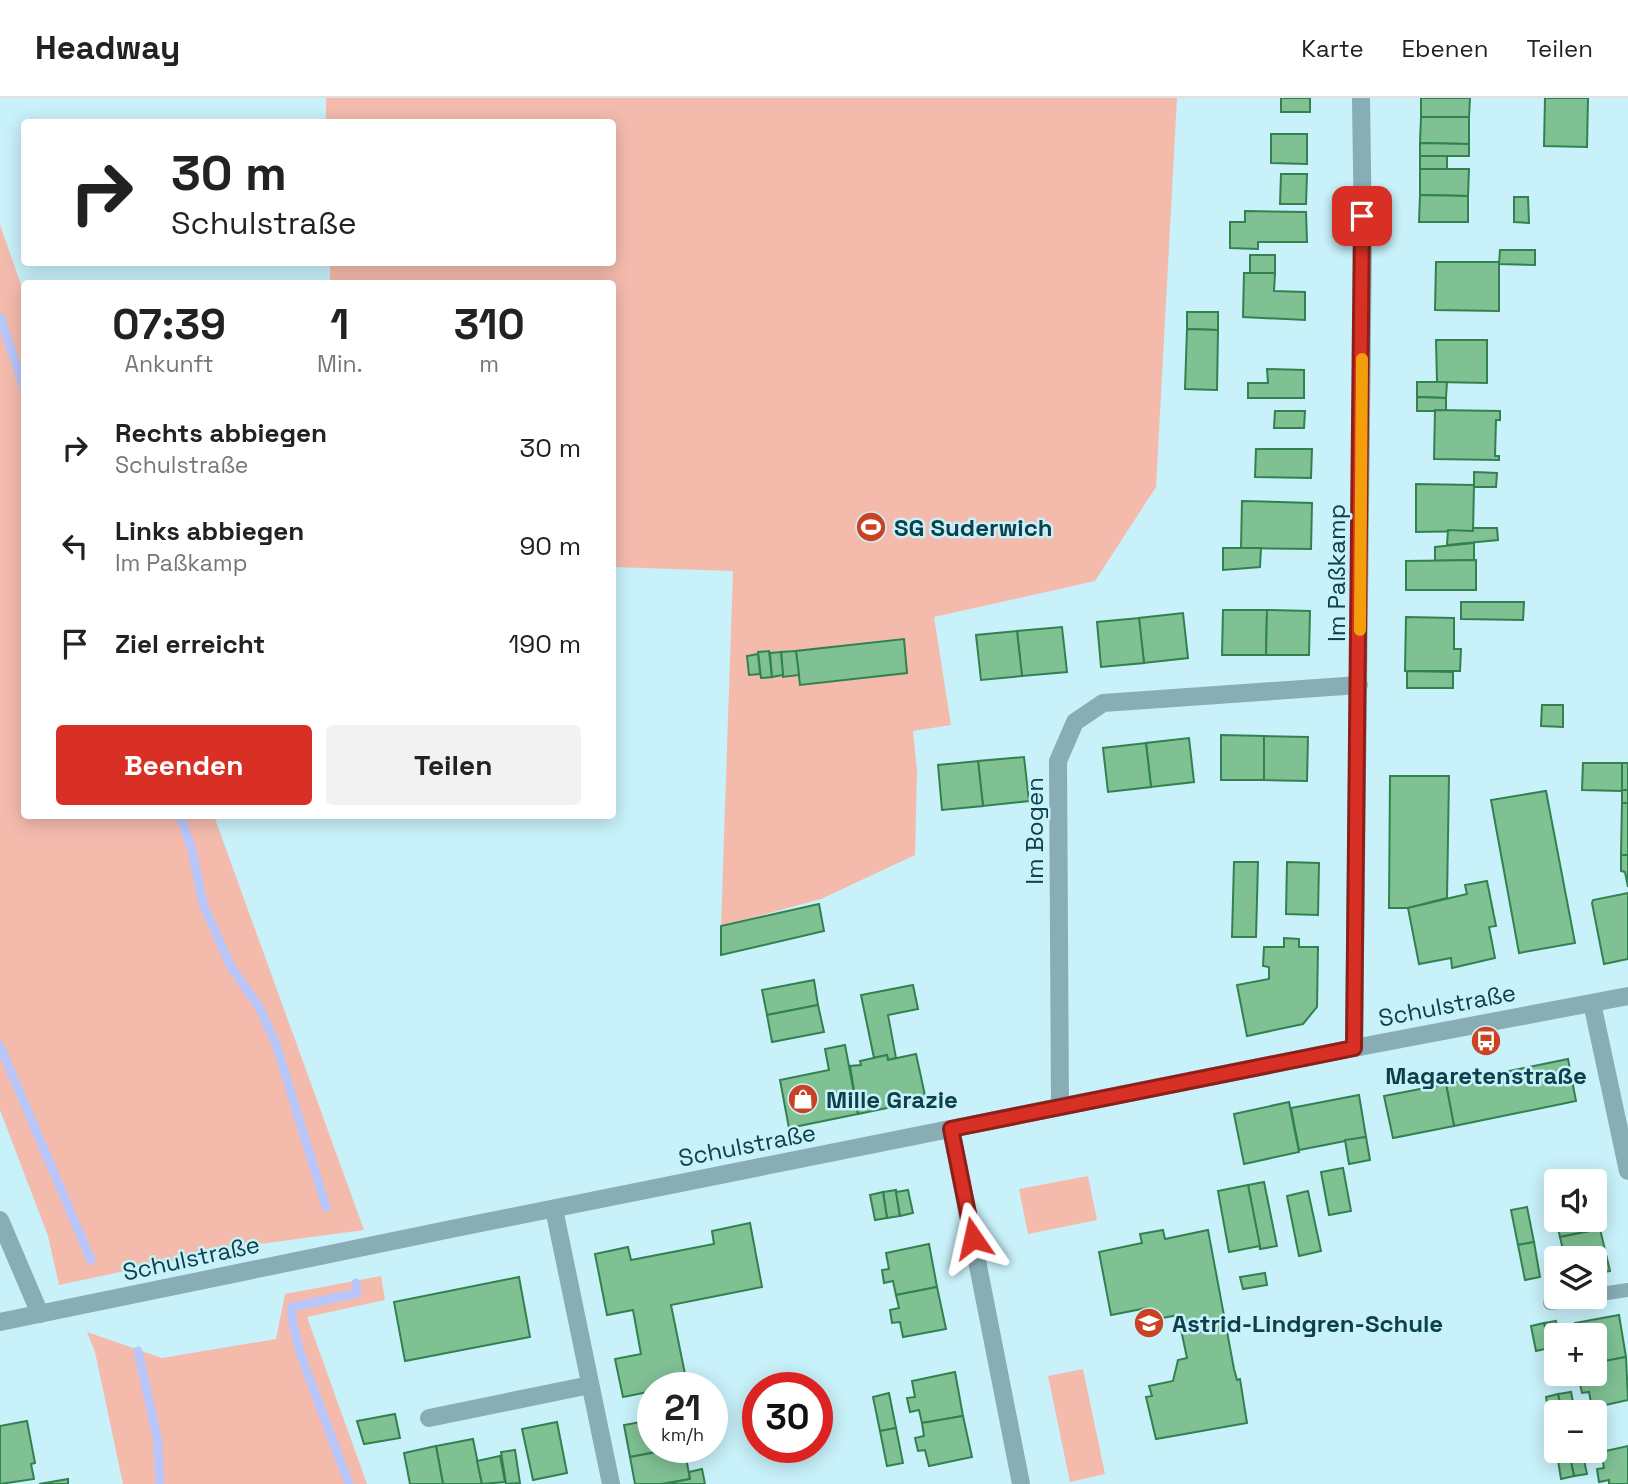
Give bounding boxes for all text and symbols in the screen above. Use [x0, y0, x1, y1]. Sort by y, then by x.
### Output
text: Headway [35, 27, 180, 69]
text: Karte [1301, 33, 1364, 64]
text: Ebenen [1402, 33, 1488, 64]
text: Teilen [1526, 33, 1593, 64]
text: 30 m [171, 142, 287, 204]
icon: right [56, 147, 147, 238]
pin [1332, 186, 1392, 246]
icon: arrive [1343, 197, 1381, 235]
text: Schulstraße [171, 203, 357, 243]
text: 07:39 [112, 298, 226, 351]
text: 1 [330, 298, 349, 351]
text: 310 [454, 298, 525, 351]
text: Ankunft [124, 349, 214, 379]
text: Min. [317, 349, 363, 379]
text: m [479, 349, 499, 379]
text: Rechts abbiegen [115, 416, 327, 450]
icon: right [56, 429, 94, 467]
text: 30 m [520, 431, 581, 465]
text: Schulstraße [115, 450, 248, 480]
street label: Im Paßkamp [1321, 504, 1352, 642]
sports icon: SG Suderwich [854, 510, 888, 544]
place label: SG Suderwich [894, 512, 1053, 543]
text: Links abbiegen [115, 514, 304, 548]
icon: left [56, 527, 94, 565]
text: 90 m [519, 529, 581, 563]
text: Im Paßkamp [115, 548, 247, 578]
icon: arrive [56, 625, 94, 663]
text: Ziel erreicht [115, 627, 265, 661]
text: 190 m [509, 627, 581, 661]
button: Beenden [56, 725, 312, 805]
button: Teilen [326, 725, 581, 805]
street label: Im Bogen [1019, 777, 1050, 885]
street label: Schulstraße [1376, 976, 1518, 1034]
bus stop icon: Magaretenstraße [1469, 1024, 1503, 1058]
place label: Magaretenstraße [1385, 1060, 1587, 1091]
shop icon: Mille Grazie [786, 1082, 820, 1116]
place label: Mille Grazie [826, 1084, 958, 1115]
street label: Schulstraße [676, 1116, 818, 1174]
map controls [1544, 1169, 1607, 1463]
button: sound [1544, 1169, 1607, 1232]
position arrow [936, 1201, 1010, 1275]
street label: Schulstraße [120, 1228, 262, 1288]
button: layers [1544, 1246, 1607, 1309]
school or university icon: Astrid-Lindgren-Schule [1132, 1306, 1166, 1340]
place label: Astrid-Lindgren-Schule [1172, 1308, 1443, 1339]
button: + [1544, 1323, 1607, 1386]
speed limit sign: 30 [742, 1372, 833, 1463]
text: 21 [664, 1386, 701, 1430]
button: − [1544, 1400, 1607, 1463]
text: km/h [661, 1423, 704, 1446]

